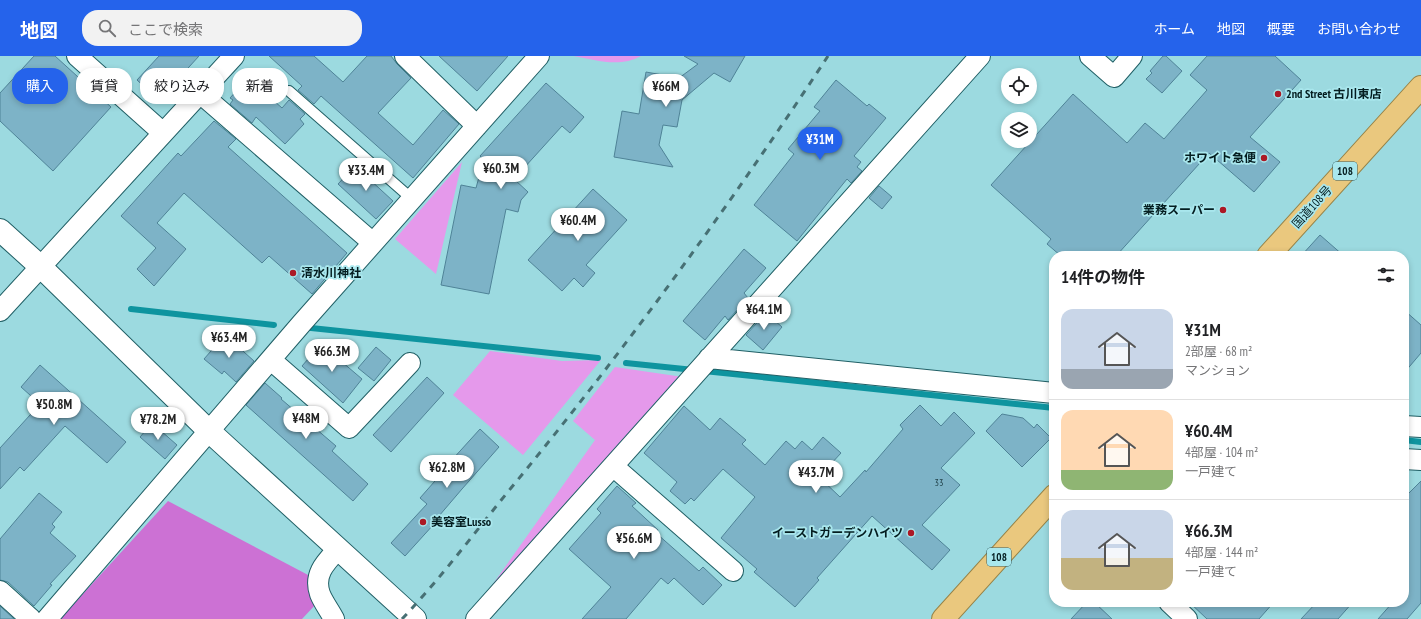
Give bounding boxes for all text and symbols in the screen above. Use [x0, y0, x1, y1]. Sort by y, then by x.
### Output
search box [82, 10, 362, 46]
icon: search [96, 17, 118, 39]
text: 地図 [20, 18, 58, 42]
text: ここで検索 [128, 20, 203, 39]
text: ホーム [1153, 20, 1195, 38]
text: 地図 [1217, 20, 1245, 38]
text: 概要 [1267, 20, 1295, 38]
text: お問い合わせ [1317, 20, 1401, 38]
chip: 購入 [12, 68, 68, 104]
chip: 賃貸 [76, 68, 132, 104]
chip: 絞り込み [140, 68, 224, 104]
chip: 新着 [232, 68, 288, 104]
map controls [1001, 68, 1037, 148]
button: locate [1001, 68, 1037, 104]
pin: ¥66M [642, 74, 690, 108]
text: ¥66M [652, 78, 680, 95]
place label: 2nd Street 古川東店 [1286, 86, 1381, 101]
marker: 2nd Street 古川東店 [1273, 89, 1283, 99]
button: layers [1001, 112, 1037, 148]
pin: ¥31M [796, 127, 844, 161]
text: ¥31M [806, 131, 834, 148]
place label: ホワイト急便 [1184, 150, 1256, 165]
marker: ホワイト急便 [1259, 153, 1269, 163]
pin: ¥60.3M [468, 156, 534, 190]
pin: ¥33.4M [333, 158, 399, 192]
text: ¥60.3M [483, 160, 519, 177]
text: ¥33.4M [348, 162, 384, 179]
road number: 108 [1333, 162, 1357, 180]
street label: 国道108号 [1289, 182, 1335, 231]
place label: 業務スーパー [1143, 202, 1215, 217]
marker: 業務スーパー [1218, 205, 1228, 215]
pin: ¥60.4M [545, 208, 611, 242]
text: ¥60.4M [560, 212, 596, 229]
icon: filters [1375, 264, 1397, 286]
place label: 清水川神社 [301, 265, 361, 280]
text: 14件の物件 [1061, 266, 1145, 288]
marker: 清水川神社 [288, 268, 298, 278]
pin: ¥64.1M [731, 297, 797, 331]
text: ¥64.1M [746, 301, 782, 318]
text: ¥31M [1185, 319, 1221, 341]
pin: ¥63.4M [196, 325, 262, 359]
icon: home [1093, 325, 1141, 373]
text: ¥63.4M [211, 329, 247, 346]
pin: ¥66.3M [299, 339, 365, 373]
text: ¥66.3M [314, 343, 350, 360]
text: 2部屋 · 68 m² [1185, 343, 1252, 360]
text: マンション [1185, 362, 1250, 379]
pin: ¥50.8M [21, 392, 87, 426]
text: ¥50.8M [36, 396, 72, 413]
pin: ¥48M [282, 406, 330, 440]
pin: ¥78.2M [125, 407, 191, 441]
text: ¥48M [292, 410, 320, 427]
text: ¥78.2M [140, 411, 176, 428]
text: ¥60.4M [1185, 420, 1232, 442]
icon: home [1093, 426, 1141, 474]
text: 4部屋 · 104 m² [1185, 444, 1258, 461]
pin: ¥62.8M [414, 455, 480, 489]
text: ¥62.8M [429, 459, 465, 476]
pin: ¥43.7M [783, 460, 849, 494]
text: 一戸建て [1185, 463, 1237, 480]
text: ¥43.7M [798, 464, 834, 481]
house number: 33 [935, 476, 944, 489]
place label: 美容室Lusso [431, 514, 492, 529]
marker: 美容室Lusso [418, 517, 428, 527]
text: ¥66.3M [1185, 520, 1232, 542]
place label: イーストガーデンハイツ [772, 525, 903, 540]
pin: ¥56.6M [601, 526, 667, 560]
icon: home [1093, 526, 1141, 574]
marker: イーストガーデンハイツ [906, 528, 916, 538]
text: ¥56.6M [616, 530, 652, 547]
text: 4部屋 · 144 m² [1185, 544, 1258, 561]
road number: 108 [987, 548, 1011, 566]
text: 一戸建て [1185, 563, 1237, 580]

